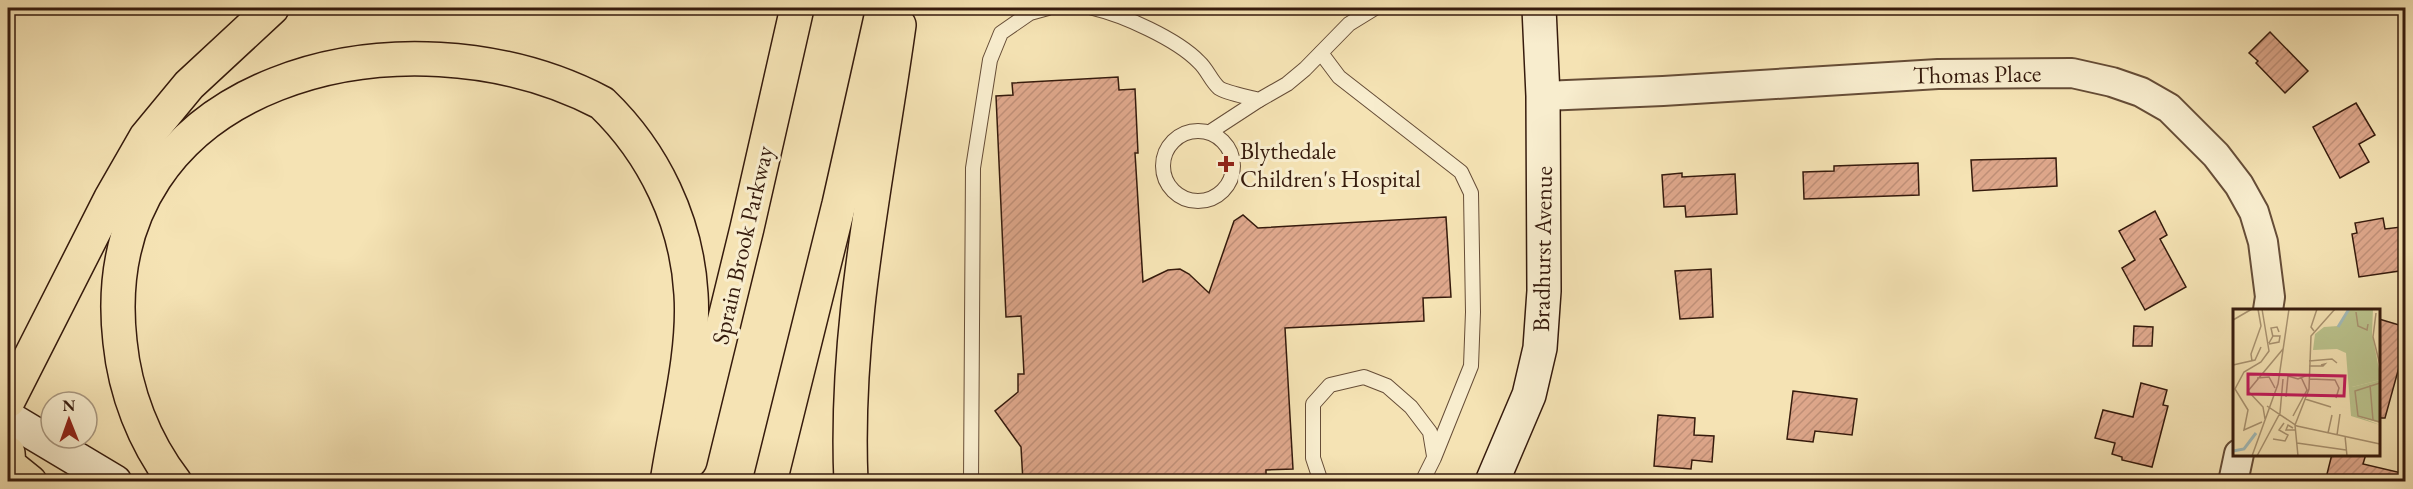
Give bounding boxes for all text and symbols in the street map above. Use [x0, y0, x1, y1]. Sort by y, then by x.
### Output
street label: Thomas Place [1913, 57, 2041, 91]
place label: Blythedale Children's Hospital [1240, 135, 1421, 194]
street label: Sprain Brook Parkway [704, 142, 780, 347]
marker: Blythedale Children's Hospital [1217, 155, 1235, 173]
street label: Bradhurst Avenue [1525, 166, 1559, 332]
inset map [2233, 309, 2380, 456]
north arrow [39, 390, 99, 450]
text: N [62, 395, 75, 416]

